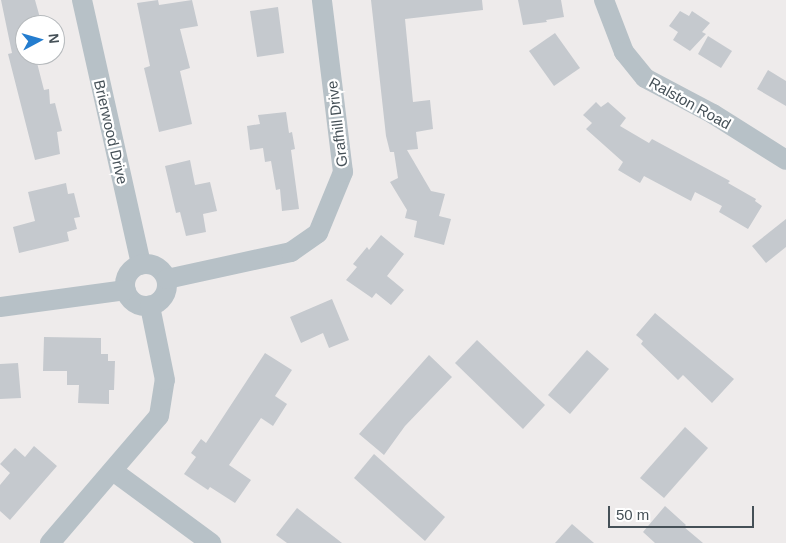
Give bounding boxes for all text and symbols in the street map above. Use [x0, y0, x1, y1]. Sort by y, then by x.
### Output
north arrow [15, 15, 65, 65]
text: N [45, 33, 62, 44]
street label: Ralston Road [646, 73, 734, 133]
street label: Brierwood Drive [90, 78, 132, 186]
street label: Grafhill Drive [323, 80, 351, 168]
scale bar [611, 496, 757, 528]
text: 50 m [616, 506, 649, 523]

